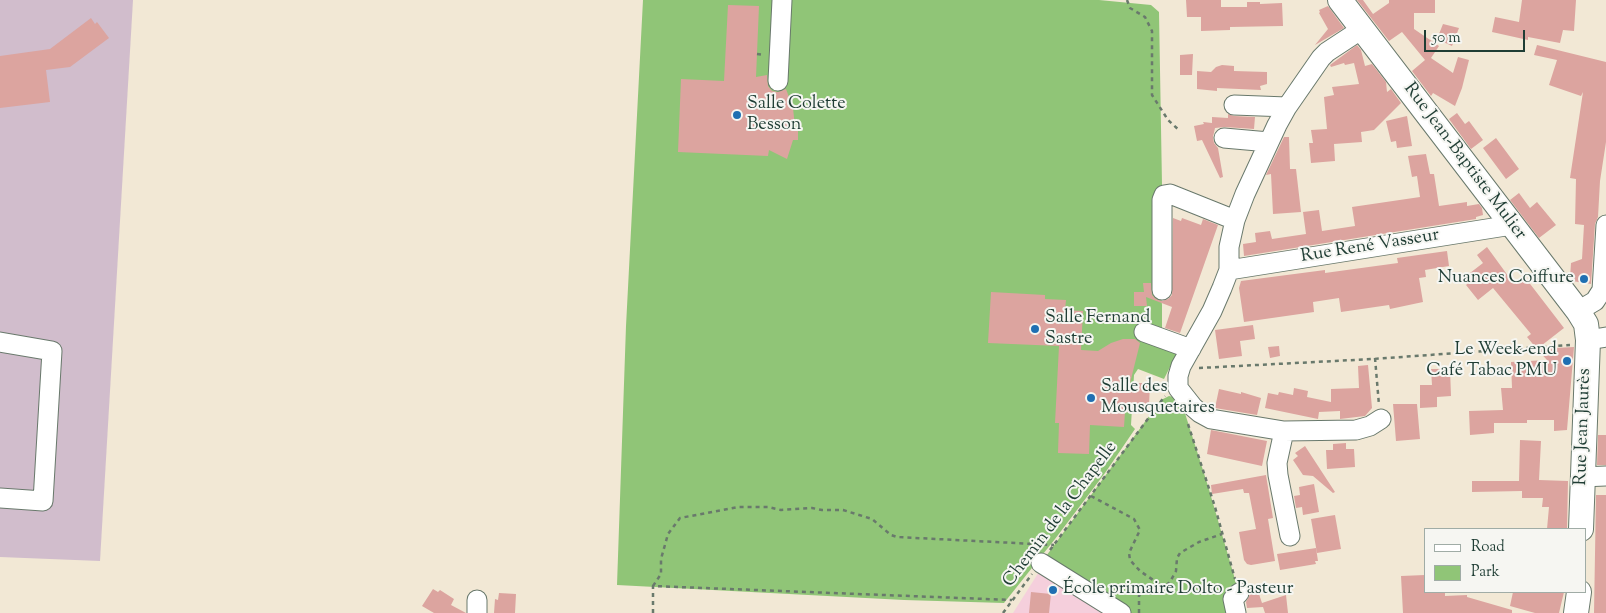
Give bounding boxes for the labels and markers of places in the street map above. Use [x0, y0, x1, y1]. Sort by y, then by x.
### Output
place label: Salle Colette Besson [747, 94, 846, 136]
marker: Salle Colette Besson [731, 109, 743, 121]
place label: Nuances Coiffure [1438, 268, 1574, 290]
marker: Nuances Coiffure [1578, 273, 1590, 285]
place label: Salle Fernand Sastre [1045, 308, 1151, 350]
marker: Salle Fernand Sastre [1029, 323, 1041, 335]
place label: Le Week-end Café Tabac PMU [1426, 340, 1557, 382]
marker: Le Week-end Café Tabac PMU [1561, 355, 1573, 367]
place label: Salle des Mousquetaires [1101, 377, 1215, 419]
marker: Salle des Mousquetaires [1085, 392, 1097, 404]
place label: École primaire Dolto - Pasteur [1063, 579, 1293, 601]
marker: École primaire Dolto - Pasteur [1047, 584, 1059, 596]

